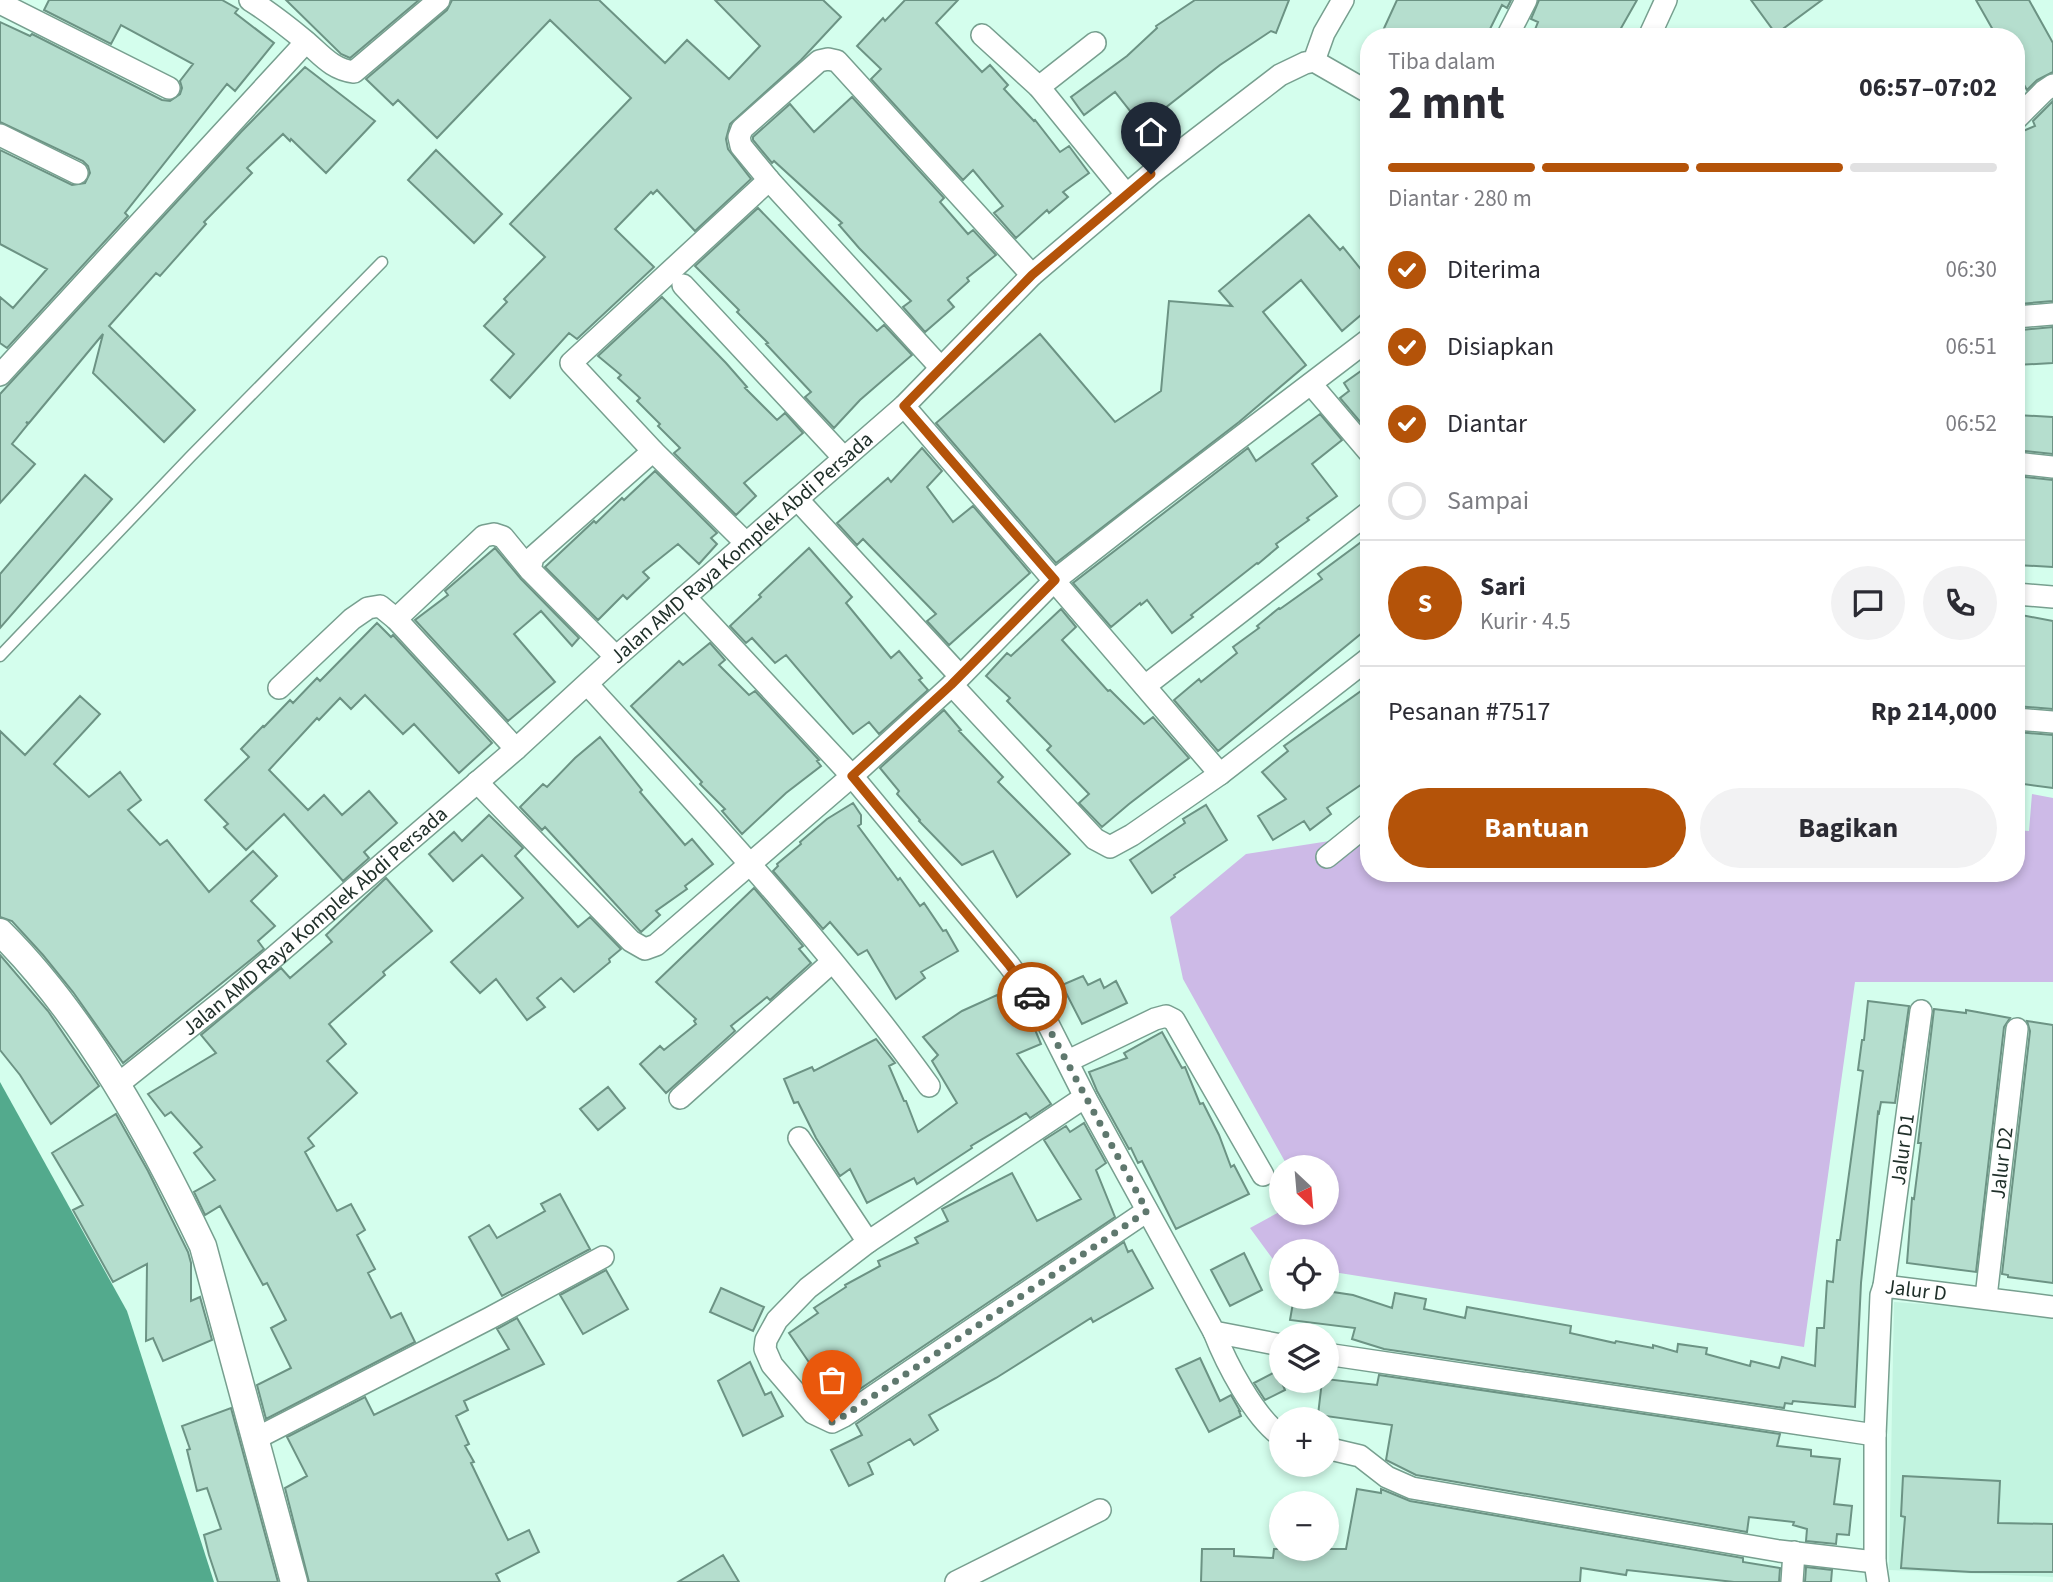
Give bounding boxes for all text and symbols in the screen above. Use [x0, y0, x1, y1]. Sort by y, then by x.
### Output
text: Tiba dalam [1388, 45, 1495, 78]
text: 06:57–07:02 [1859, 69, 1997, 106]
text: 2 mnt [1388, 71, 1505, 136]
pin [1121, 102, 1181, 174]
icon: home [1132, 113, 1170, 151]
text: Diantar · 280 m [1388, 182, 1532, 215]
icon: check [1388, 251, 1426, 289]
text: Diterima [1447, 251, 1541, 288]
text: 06:30 [1946, 253, 1997, 286]
icon: check [1388, 328, 1426, 366]
text: Disiapkan [1447, 328, 1554, 365]
text: 06:51 [1946, 330, 1997, 363]
icon: check [1388, 405, 1426, 443]
text: Diantar [1447, 405, 1527, 442]
text: 06:52 [1946, 407, 1997, 440]
street label: Jalan AMD Raya Komplek Abdi Persada [603, 425, 880, 671]
text: Sampai [1447, 482, 1529, 519]
button: chat [1831, 566, 1905, 640]
button: phone [1923, 566, 1997, 640]
text: Sari [1480, 568, 1526, 605]
text: S [1418, 585, 1432, 622]
text: Kurir · 4.5 [1480, 605, 1571, 638]
text: Pesanan #7517 [1388, 693, 1550, 730]
text: Rp 214,000 [1871, 693, 1997, 730]
button: Bantuan [1388, 788, 1686, 868]
button: Bagikan [1700, 788, 1997, 868]
street label: Jalan AMD Raya Komplek Abdi Persada [176, 799, 454, 1043]
courier [997, 962, 1067, 1032]
icon: car [1013, 978, 1051, 1016]
street label: Jalur D1 [1883, 1111, 1922, 1187]
street label: Jalur D2 [1982, 1125, 2021, 1201]
north arrow [1269, 1155, 1339, 1225]
map controls [1269, 1155, 1339, 1561]
button: locate [1269, 1239, 1339, 1309]
street label: Jalur D [1883, 1271, 1948, 1309]
button: layers [1269, 1323, 1339, 1393]
pin [802, 1350, 862, 1422]
icon: bag [813, 1361, 851, 1399]
button: + [1269, 1407, 1339, 1477]
button: − [1269, 1491, 1339, 1561]

